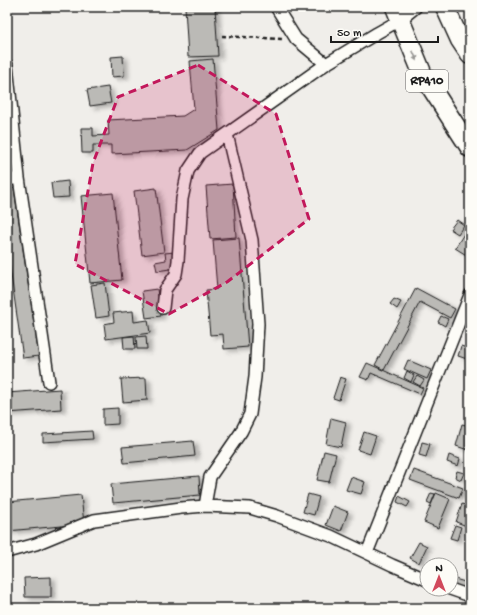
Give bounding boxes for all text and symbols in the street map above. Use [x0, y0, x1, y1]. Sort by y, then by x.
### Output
scale bar [331, 18, 438, 44]
text: 50 m [337, 27, 362, 41]
one-way arrow [412, 51, 418, 62]
road number: RP410 [406, 70, 448, 92]
north arrow [419, 557, 459, 597]
text: N [435, 563, 443, 575]

